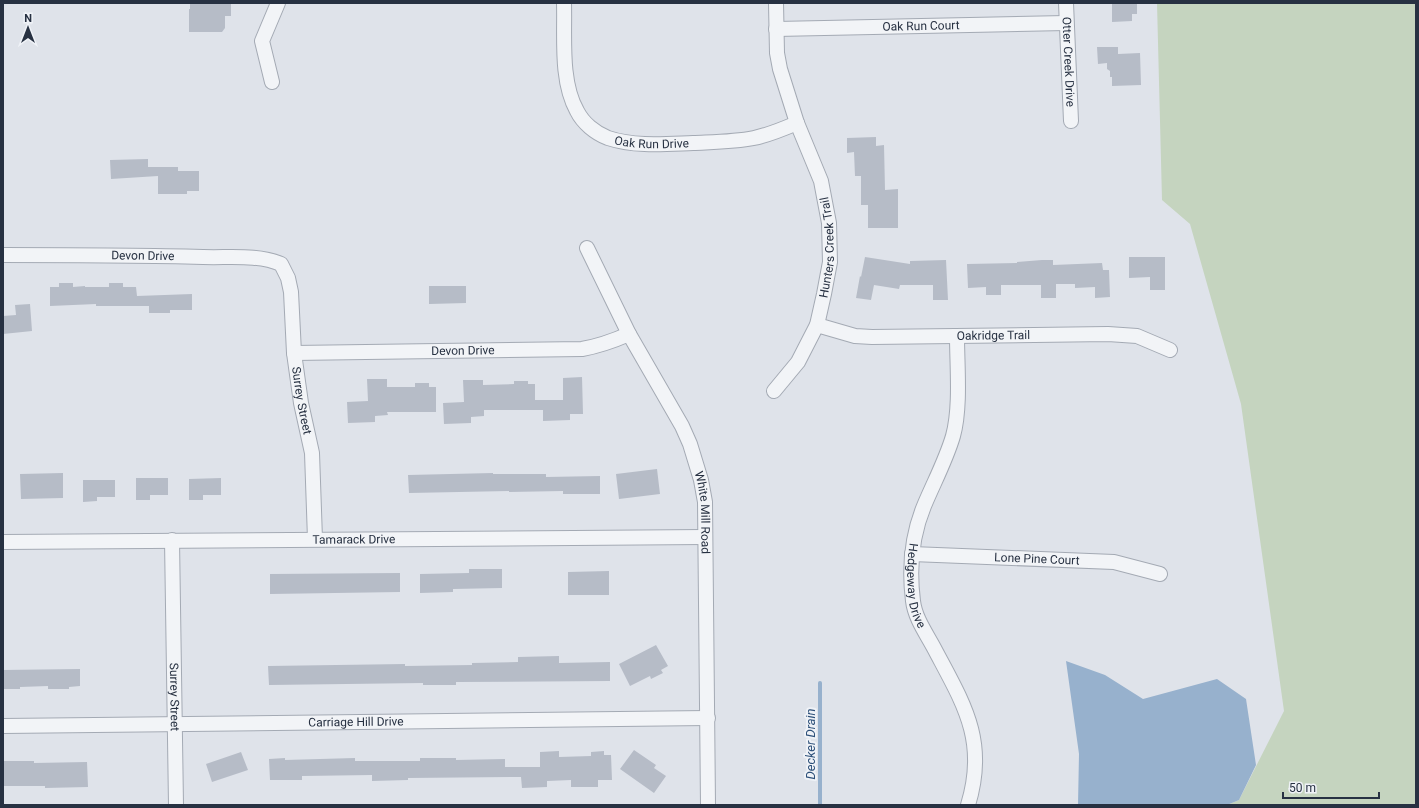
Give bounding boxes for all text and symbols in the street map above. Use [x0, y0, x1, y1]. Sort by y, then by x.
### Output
north arrow [8, 8, 48, 48]
text: N [24, 12, 32, 25]
street label: Otter Creek Drive [1060, 17, 1077, 107]
street label: Oak Run Court [882, 18, 960, 34]
street label: Oak Run Drive [613, 133, 689, 151]
street label: Hunters Creek Trail [816, 196, 837, 299]
street label: Devon Drive [111, 248, 175, 263]
street label: Oakridge Trail [957, 328, 1030, 343]
street label: Devon Drive [431, 343, 495, 358]
street label: Surrey Street [289, 366, 315, 436]
street label: White Mill Road [692, 469, 713, 554]
street label: Tamarack Drive [313, 532, 395, 547]
street label: Hedgeway Drive [904, 542, 929, 631]
street label: Lone Pine Court [994, 550, 1080, 568]
street label: Surrey Street [167, 663, 182, 731]
water label: Decker Drain [803, 708, 818, 780]
street label: Carriage Hill Drive [308, 714, 404, 730]
scale bar [1283, 774, 1379, 800]
text: 50 m [1289, 781, 1316, 795]

